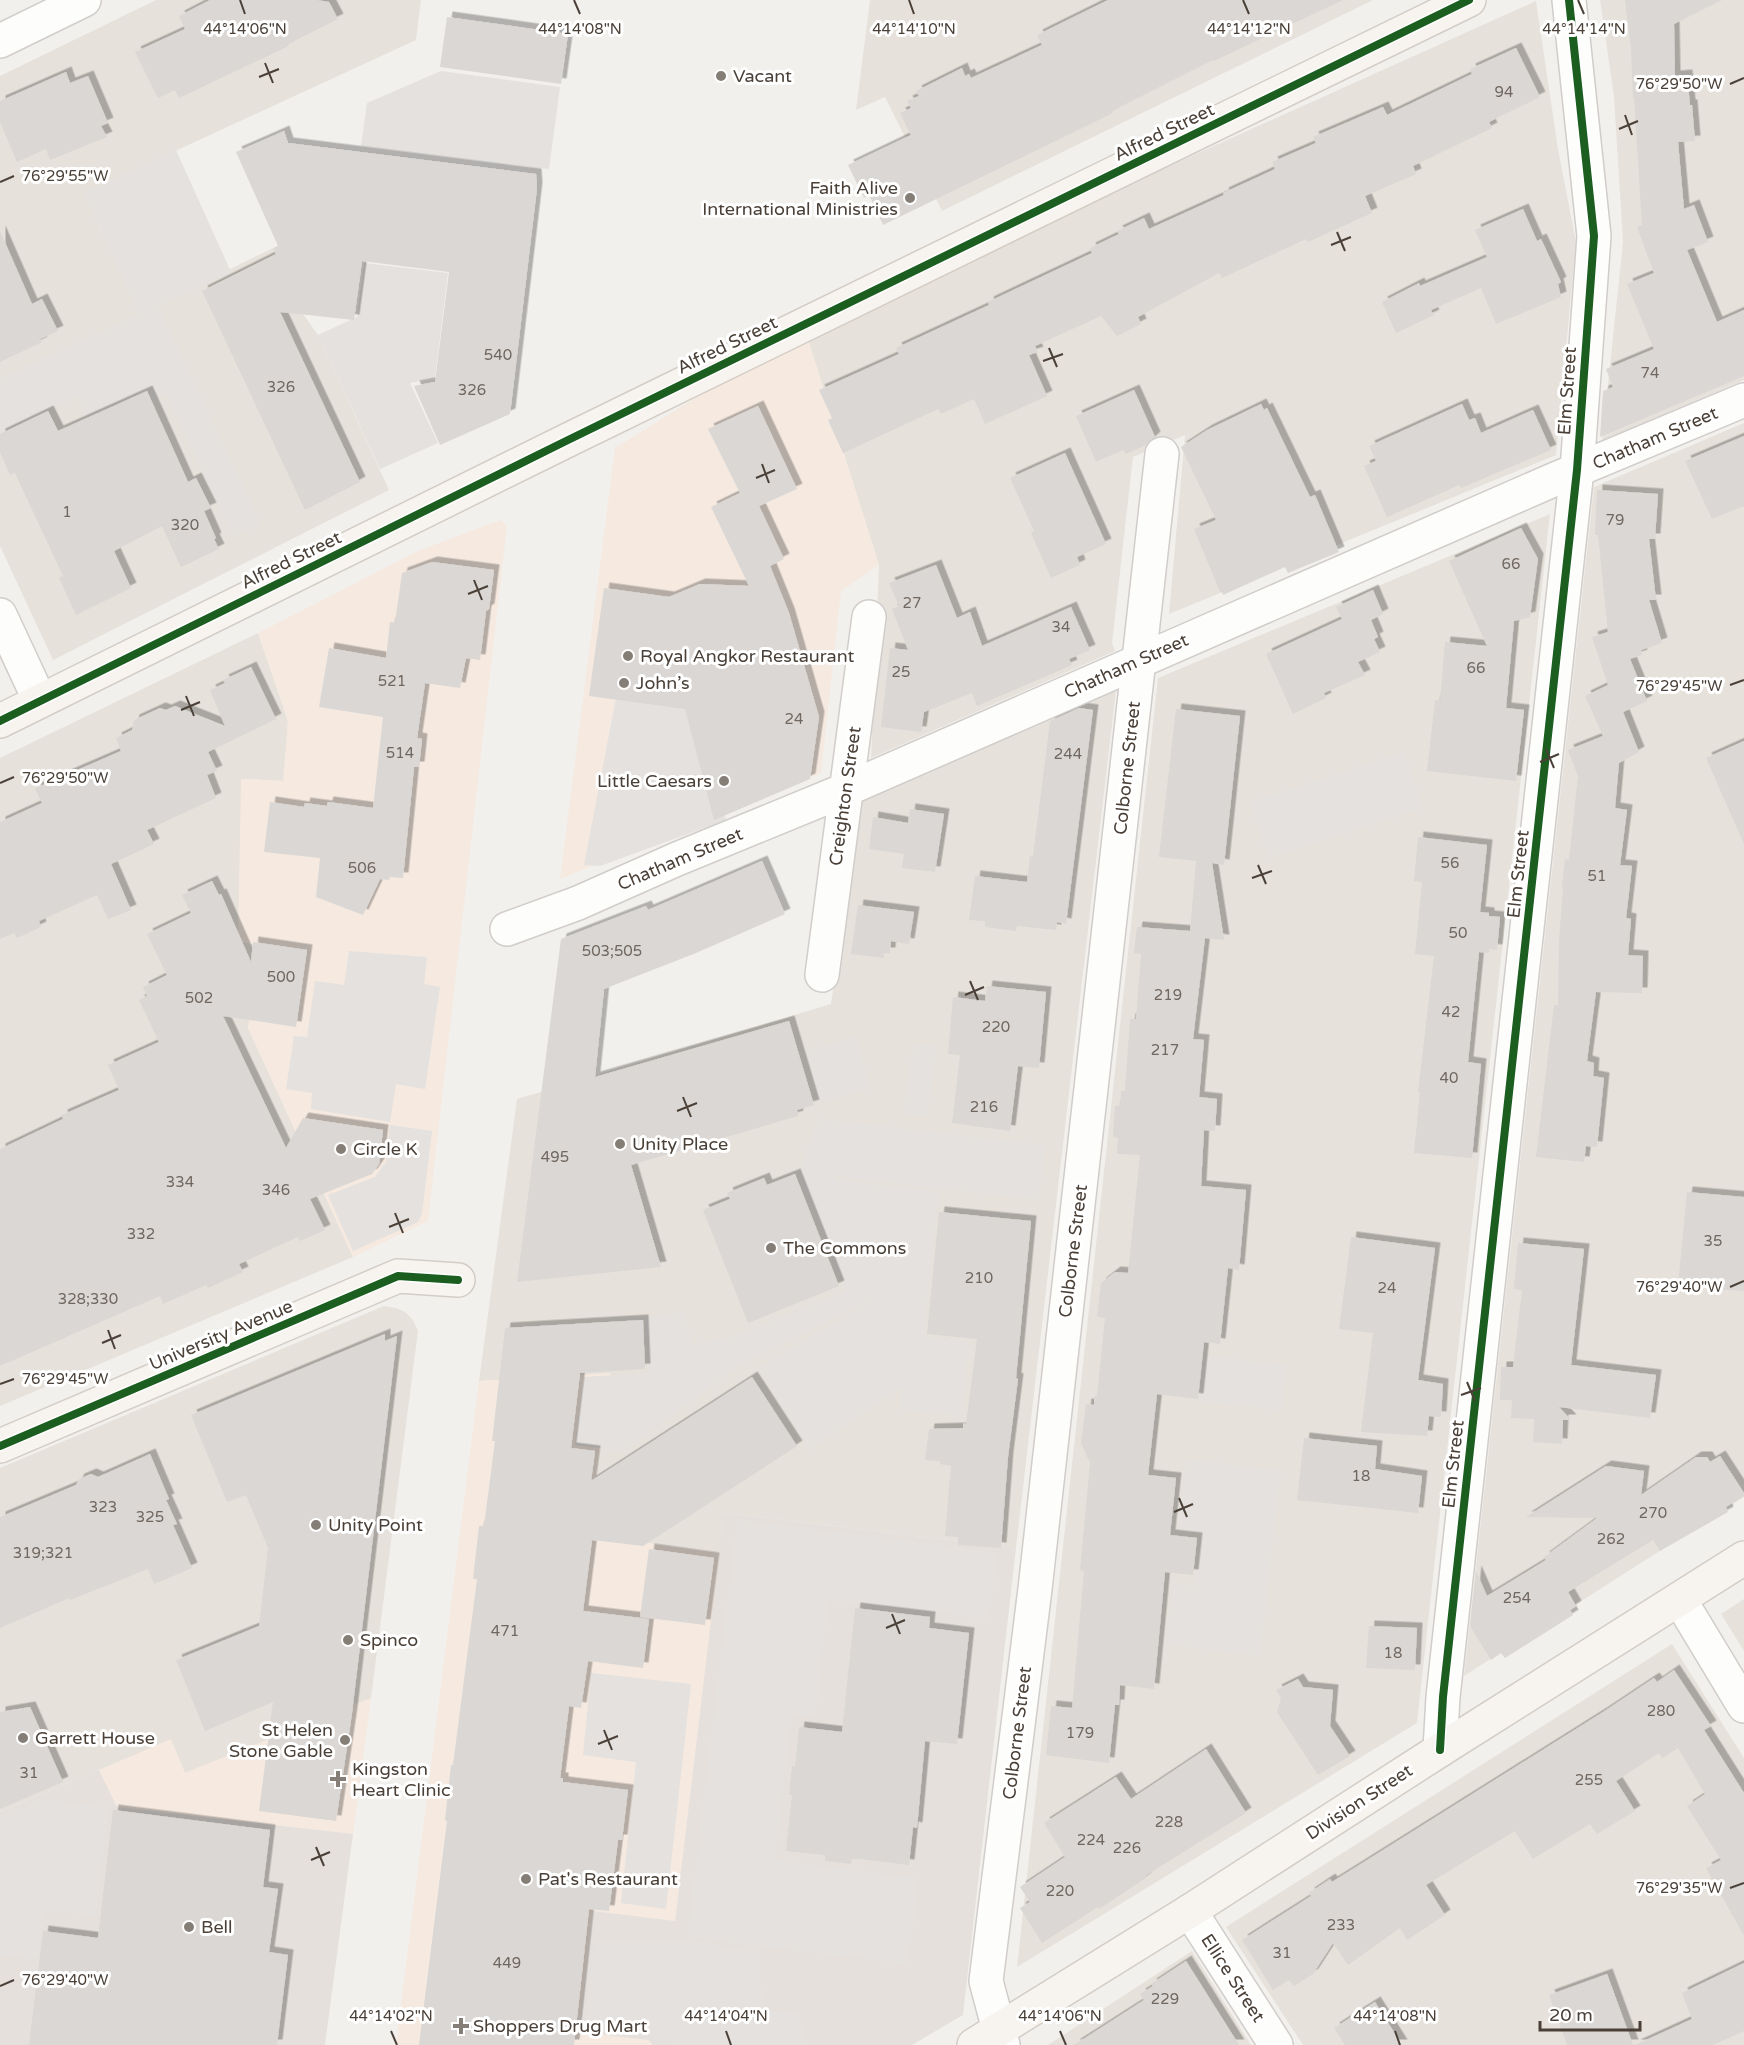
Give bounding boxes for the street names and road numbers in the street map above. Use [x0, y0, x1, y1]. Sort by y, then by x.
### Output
street label: Alfred Street [1110, 98, 1218, 166]
street label: Alfred Street [673, 311, 781, 379]
street label: Elm Street [1553, 346, 1581, 436]
street label: Chatham Street [1589, 402, 1721, 474]
street label: Alfred Street [237, 526, 345, 594]
street label: Chatham Street [1060, 629, 1192, 703]
street label: Colborne Street [1109, 700, 1145, 836]
street label: Creighton Street [824, 725, 866, 867]
street label: Chatham Street [614, 823, 746, 895]
street label: Elm Street [1502, 829, 1534, 919]
street label: Colborne Street [1054, 1183, 1092, 1319]
street label: University Avenue [146, 1295, 296, 1375]
street label: Elm Street [1437, 1419, 1469, 1509]
street label: Colborne Street [998, 1665, 1036, 1801]
street label: Division Street [1301, 1759, 1417, 1845]
street label: Ellice Street [1196, 1930, 1270, 2026]

